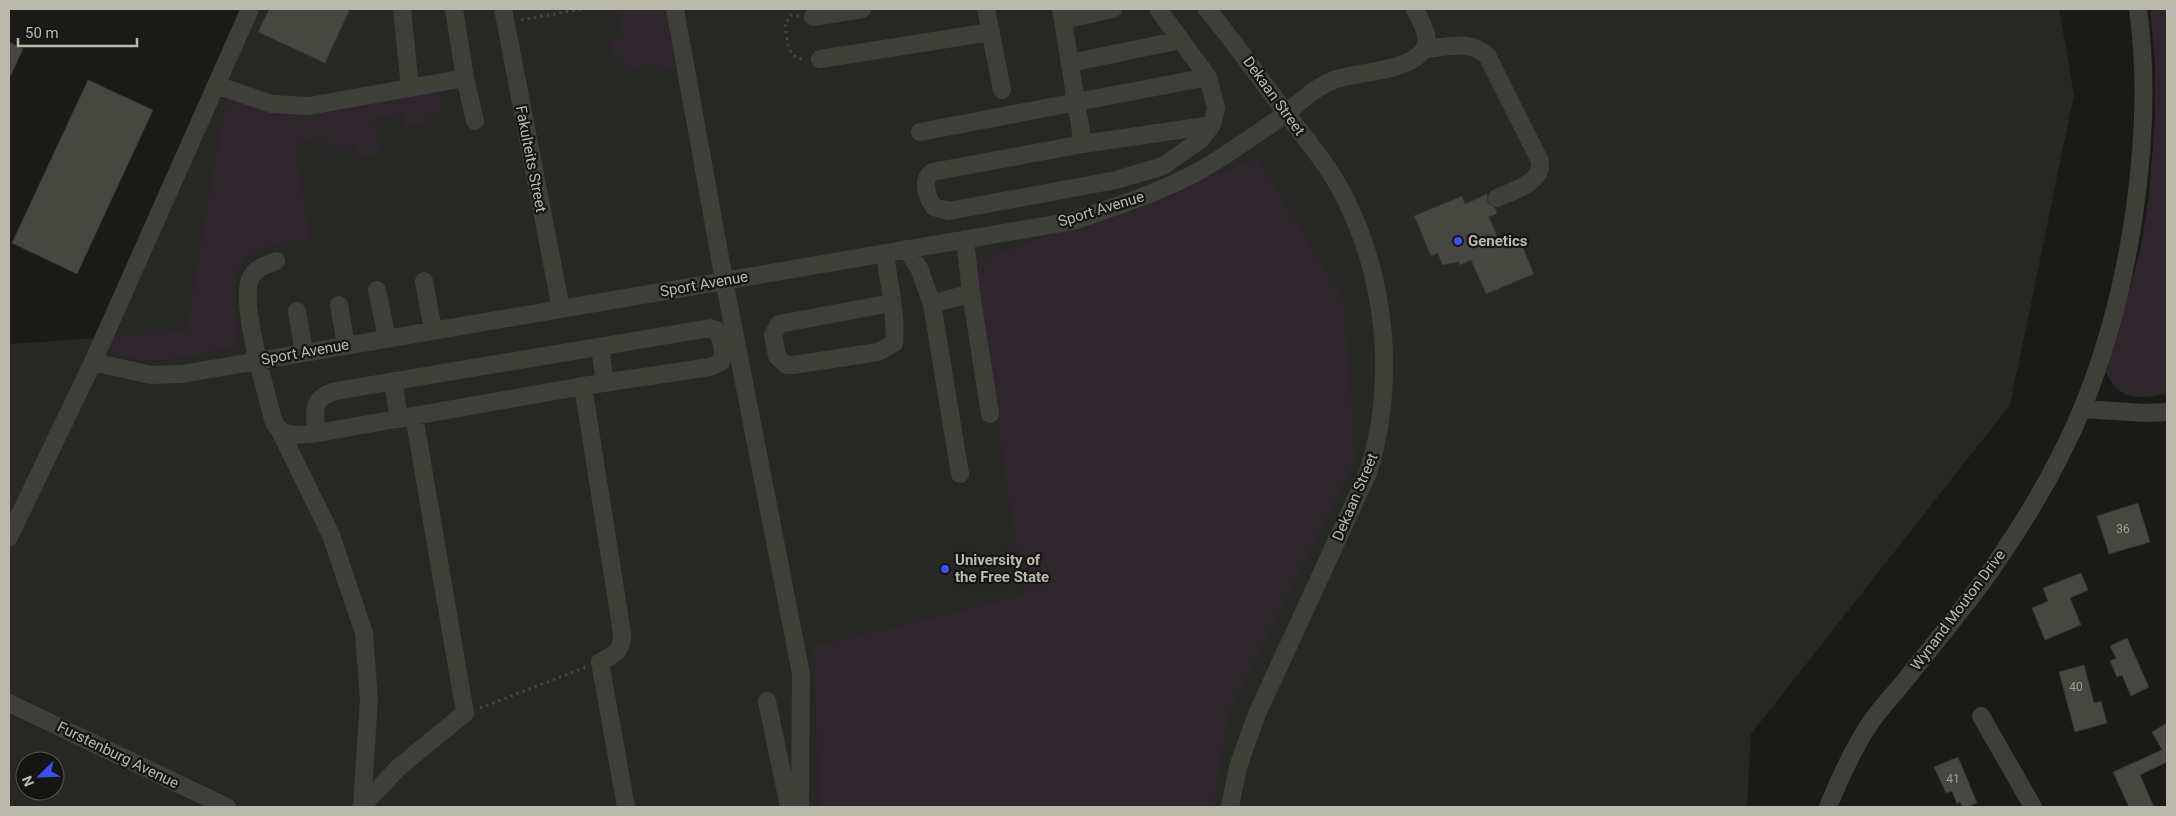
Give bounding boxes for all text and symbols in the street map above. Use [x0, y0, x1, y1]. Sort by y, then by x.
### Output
scale bar [18, 15, 136, 47]
text: 50 m [25, 24, 59, 42]
street label: Dekaan Street [1239, 53, 1309, 139]
street label: Fakulteits Street [512, 104, 550, 214]
street label: Sport Avenue [1056, 187, 1146, 231]
place label: Genetics [1468, 232, 1528, 250]
marker: Genetics [1452, 235, 1464, 247]
street label: Sport Avenue [659, 267, 749, 301]
street label: Sport Avenue [260, 335, 350, 369]
street label: Dekaan Street [1328, 450, 1382, 543]
house number: 36 [2116, 522, 2130, 536]
street label: Wynand Mouton Drive [1907, 546, 2009, 674]
place label: University of the Free State [955, 551, 1049, 586]
marker: University of the Free State [939, 563, 951, 575]
house number: 40 [2069, 680, 2083, 694]
street label: Furstenburg Avenue [54, 718, 182, 792]
north arrow [15, 751, 65, 801]
house number: 41 [1946, 772, 1960, 786]
text: N [19, 773, 37, 789]

